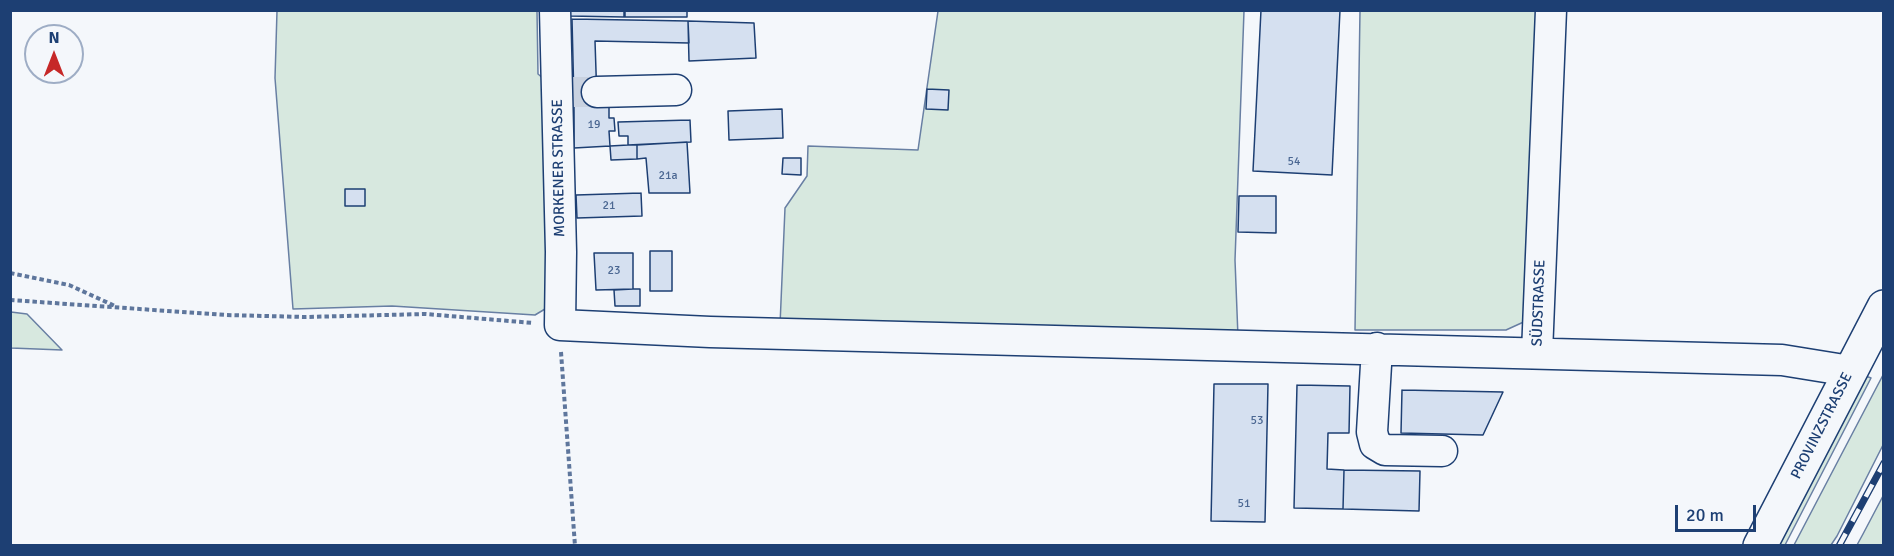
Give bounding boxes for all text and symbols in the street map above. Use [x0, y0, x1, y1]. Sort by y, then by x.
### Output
north arrow [24, 24, 84, 84]
text: N [48, 28, 60, 48]
street label: MORKENER STRASSE [549, 99, 569, 237]
house number: 19 [588, 118, 600, 132]
house number: 54 [1288, 155, 1300, 169]
house number: 21a [658, 169, 678, 183]
house number: 21 [603, 199, 615, 213]
street label: SÜDSTRASSE [1528, 259, 1550, 347]
house number: 23 [608, 264, 620, 278]
street label: PROVINZSTRASSE [1787, 370, 1857, 482]
house number: 53 [1251, 414, 1263, 428]
scale bar [1678, 493, 1759, 531]
house number: 51 [1238, 497, 1250, 511]
text: 20 m [1686, 504, 1724, 526]

